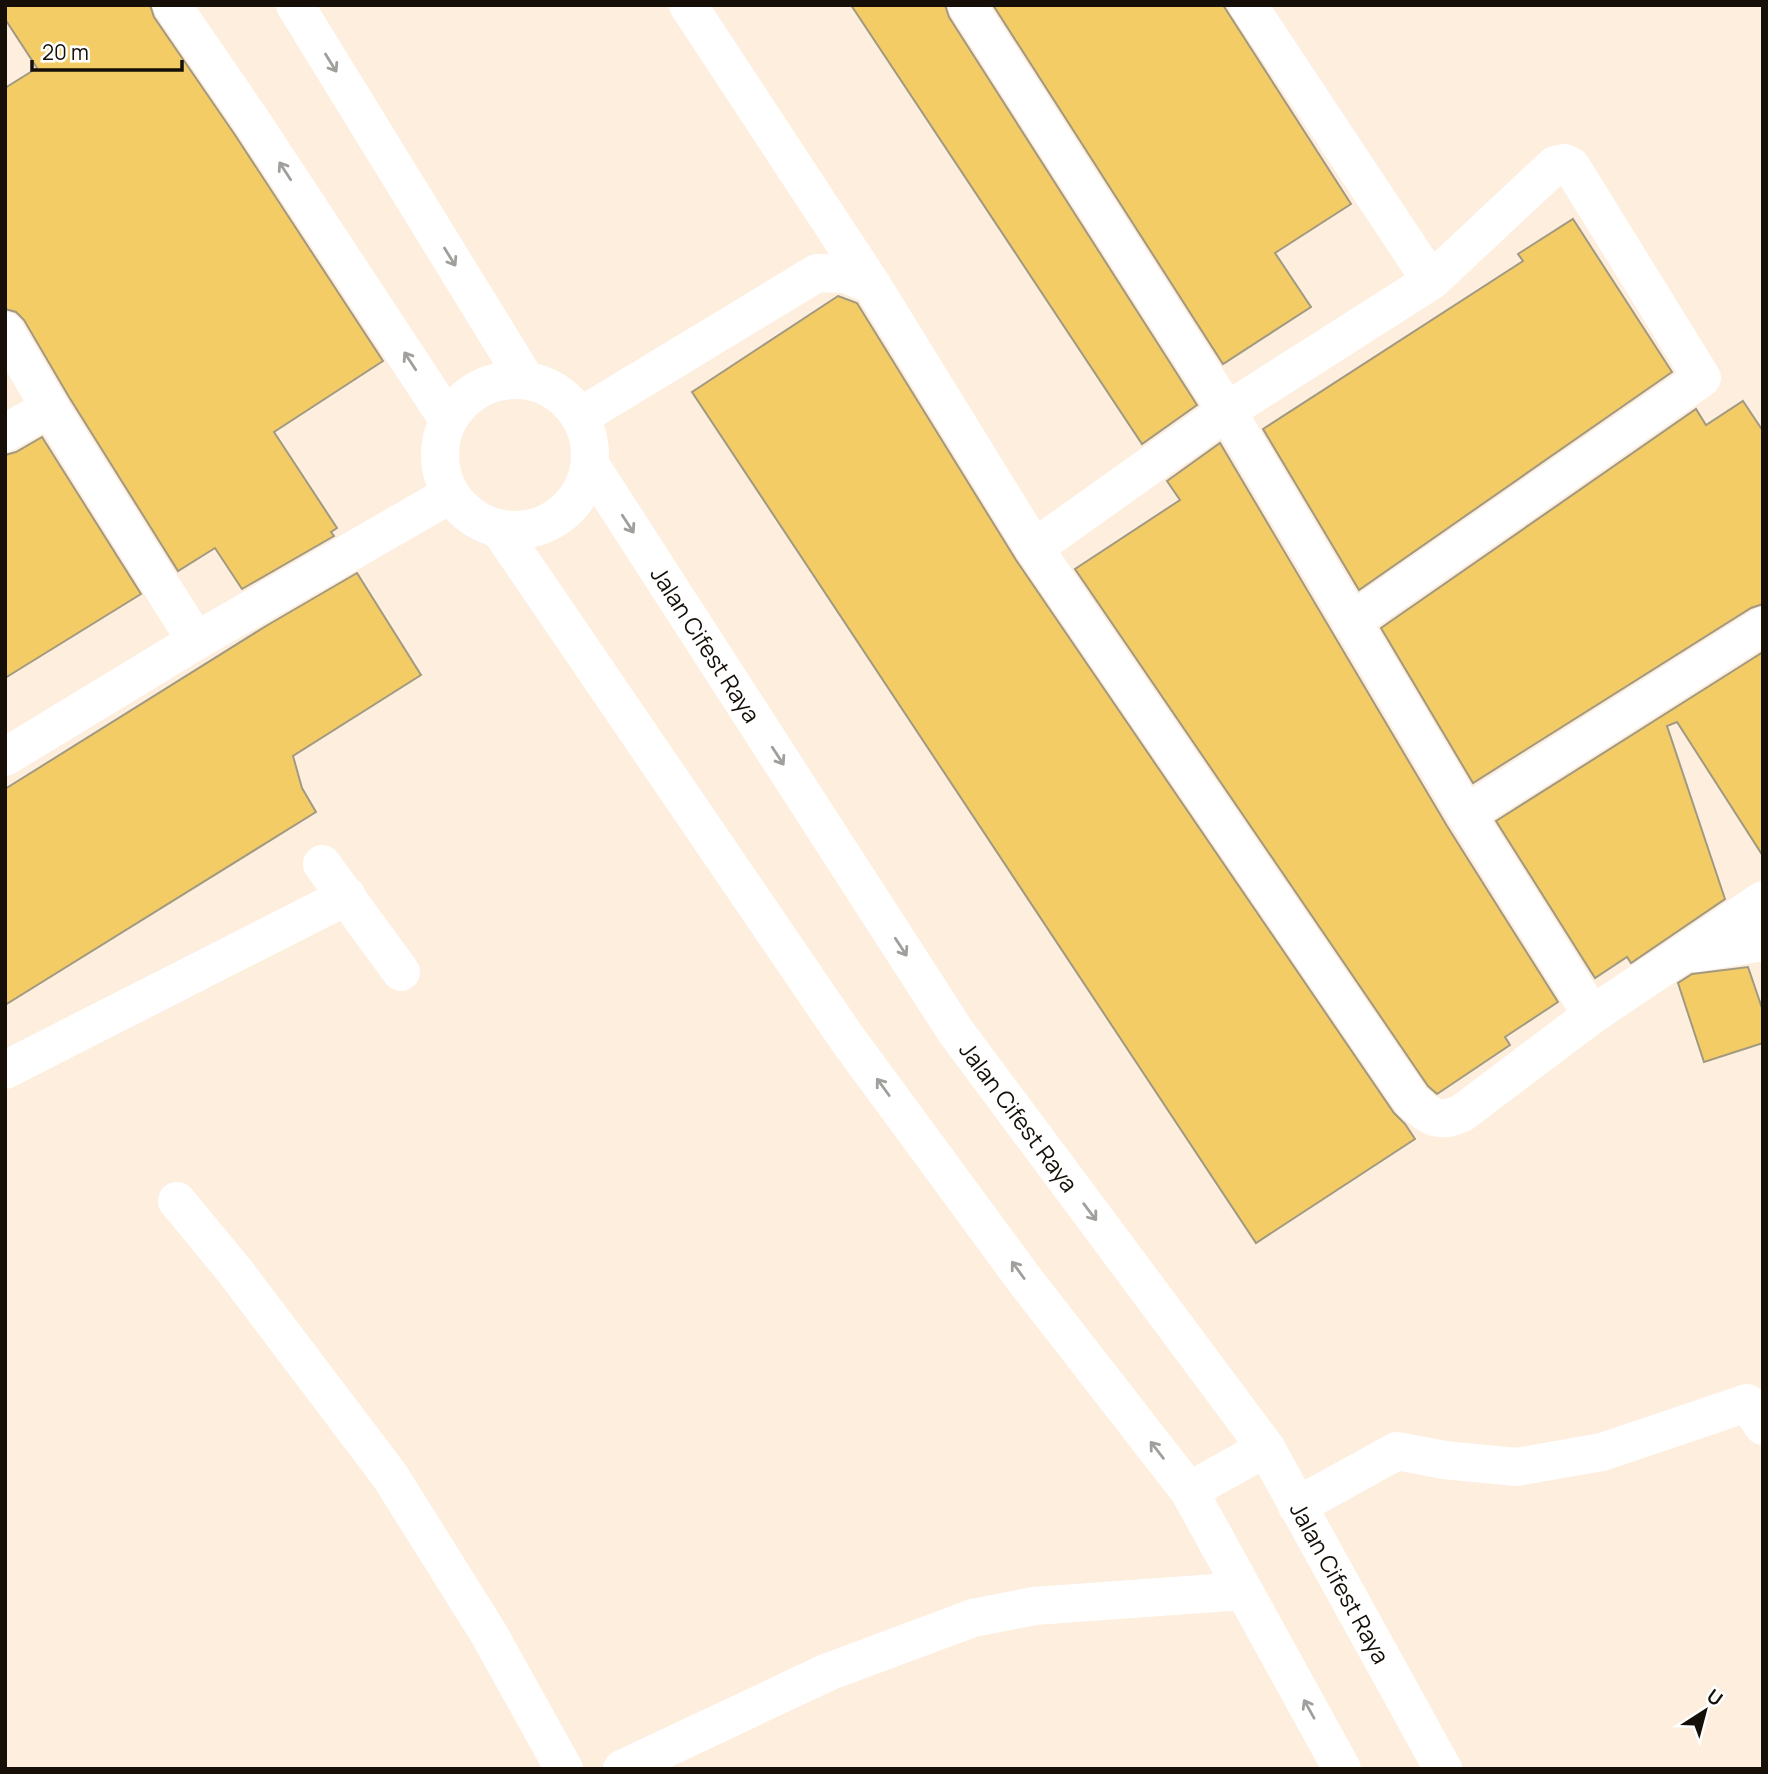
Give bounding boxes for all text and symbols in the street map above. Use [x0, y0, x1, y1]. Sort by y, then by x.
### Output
scale bar [32, 28, 182, 72]
text: 20 m [42, 38, 89, 66]
one-way arrow [324, 53, 338, 73]
one-way arrow [278, 162, 292, 181]
one-way arrow [443, 247, 458, 266]
one-way arrow [402, 352, 416, 372]
one-way arrow [621, 513, 635, 533]
street label: Jalan Cifest Raya [644, 560, 768, 728]
one-way arrow [770, 746, 785, 765]
one-way arrow [894, 937, 908, 956]
street label: Jalan Cifest Raya [952, 1035, 1086, 1198]
one-way arrow [876, 1078, 890, 1097]
one-way arrow [1083, 1202, 1097, 1221]
one-way arrow [1010, 1261, 1025, 1280]
one-way arrow [1150, 1441, 1165, 1460]
street label: Jalan Cifest Raya [1283, 1496, 1398, 1669]
north arrow [1670, 1676, 1740, 1746]
text: U [1702, 1683, 1728, 1712]
one-way arrow [1302, 1699, 1315, 1720]

